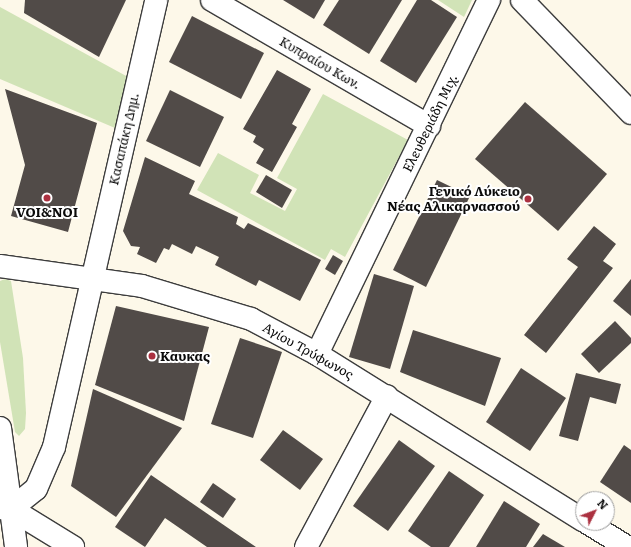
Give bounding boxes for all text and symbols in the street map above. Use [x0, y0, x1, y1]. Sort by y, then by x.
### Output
street label: Κυπραίου Κων. [277, 33, 363, 93]
street label: Ελευθεριάδη Μιχ. [399, 71, 461, 175]
street label: Κασαπάκη Δημ. [106, 91, 142, 187]
place label: Γενικό Λύκειο Νέας Αλικαρνασσού [387, 184, 520, 215]
marker: VOI&NOI [42, 193, 52, 203]
marker: Γενικό Λύκειο Νέας Αλικαρνασσού [523, 194, 533, 204]
place label: VOI&NOI [16, 204, 78, 220]
street label: Αγίου Τρύφωνος [260, 320, 356, 382]
place label: Καυκας [160, 348, 210, 364]
marker: Καυκας [147, 351, 157, 361]
north arrow [575, 491, 615, 531]
text: N [594, 495, 612, 512]

